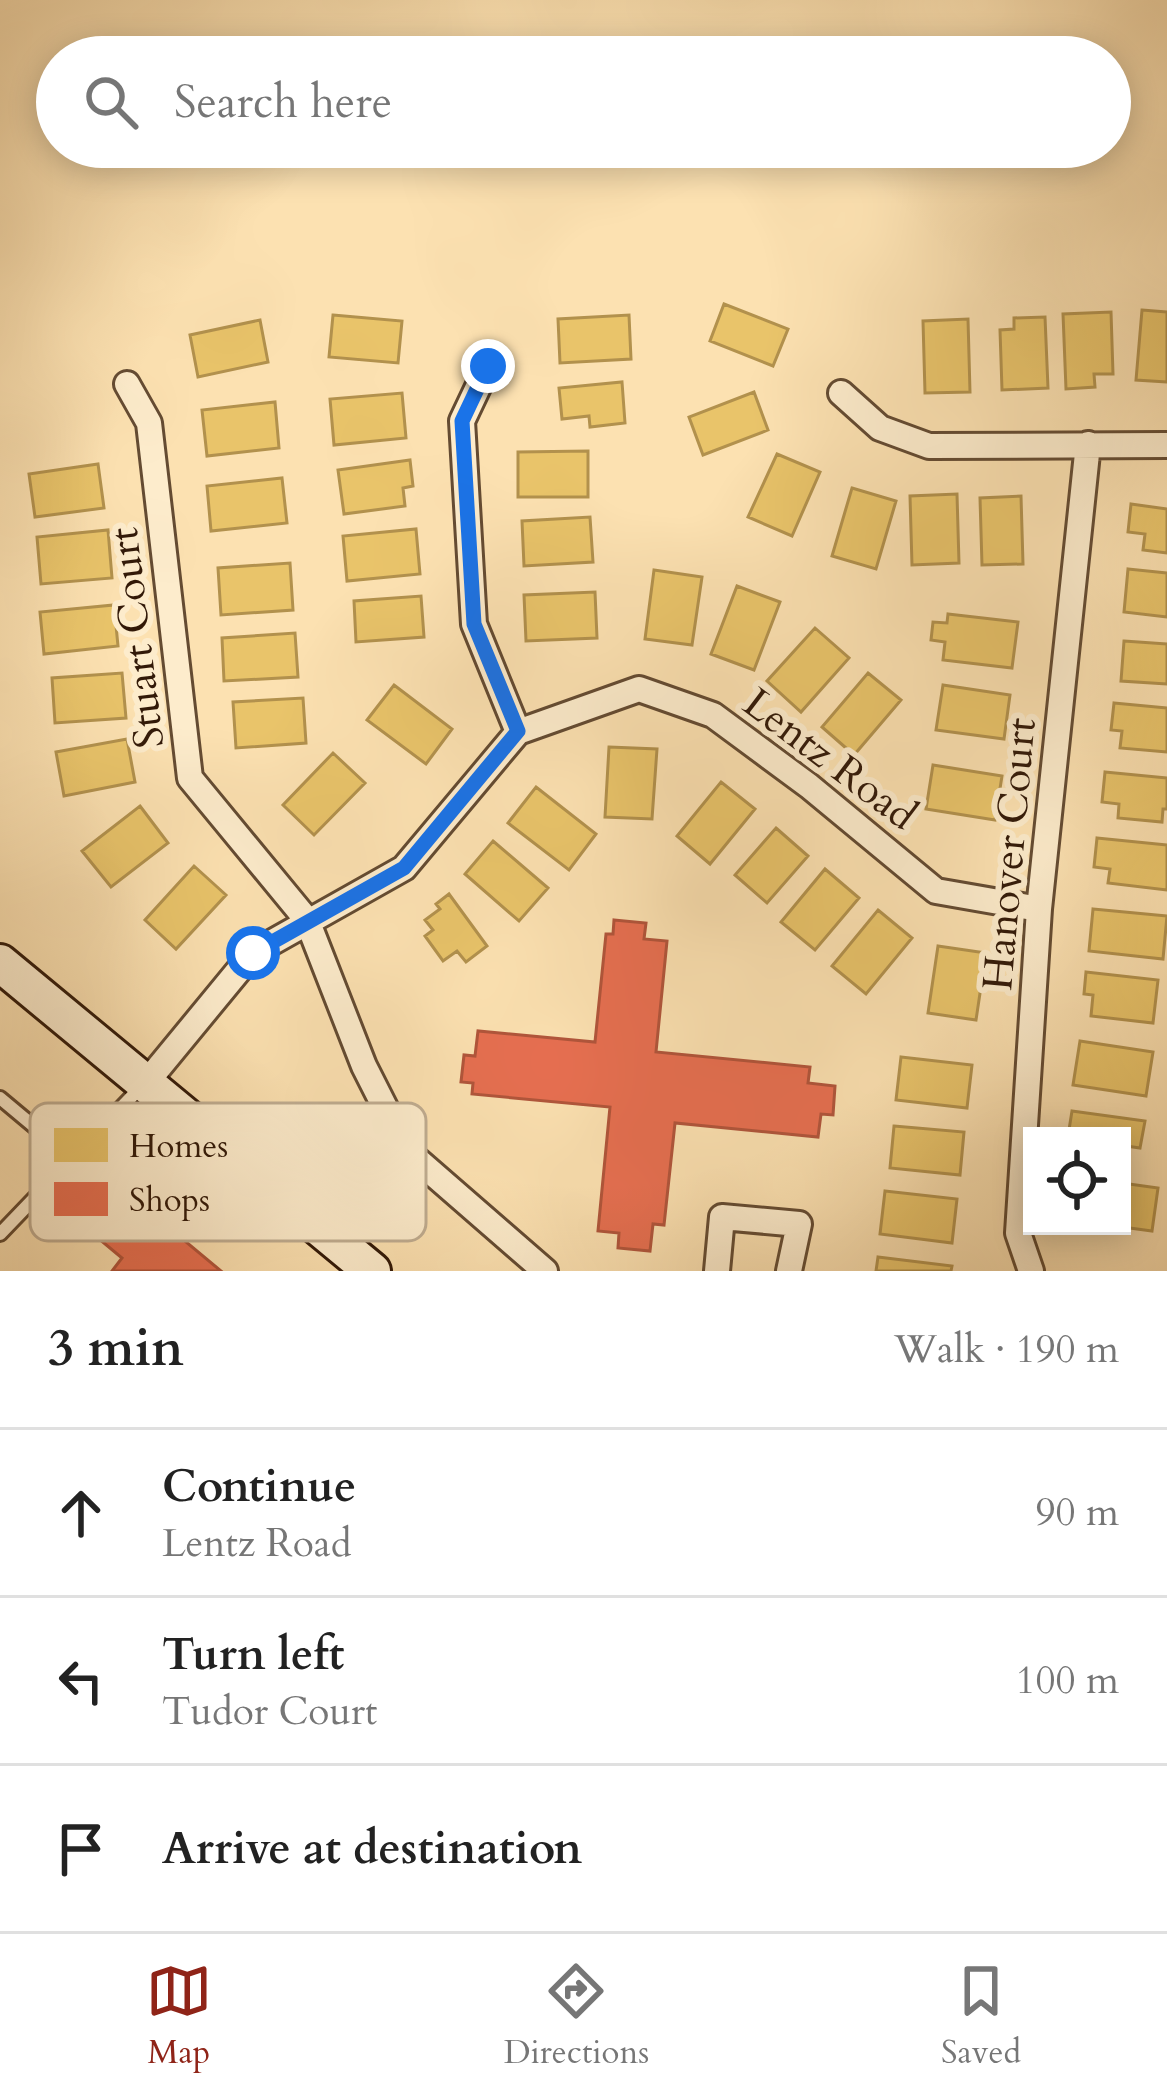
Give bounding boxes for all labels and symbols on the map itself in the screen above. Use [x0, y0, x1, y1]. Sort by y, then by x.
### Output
route end [461, 339, 515, 393]
street label: Stuart Court [95, 524, 178, 751]
street label: Lentz Road [731, 675, 929, 843]
street label: Hanover Court [969, 716, 1050, 993]
route start [226, 926, 280, 980]
legend [30, 1103, 426, 1241]
text: Homes [129, 1124, 228, 1169]
text: Shops [129, 1178, 210, 1223]

